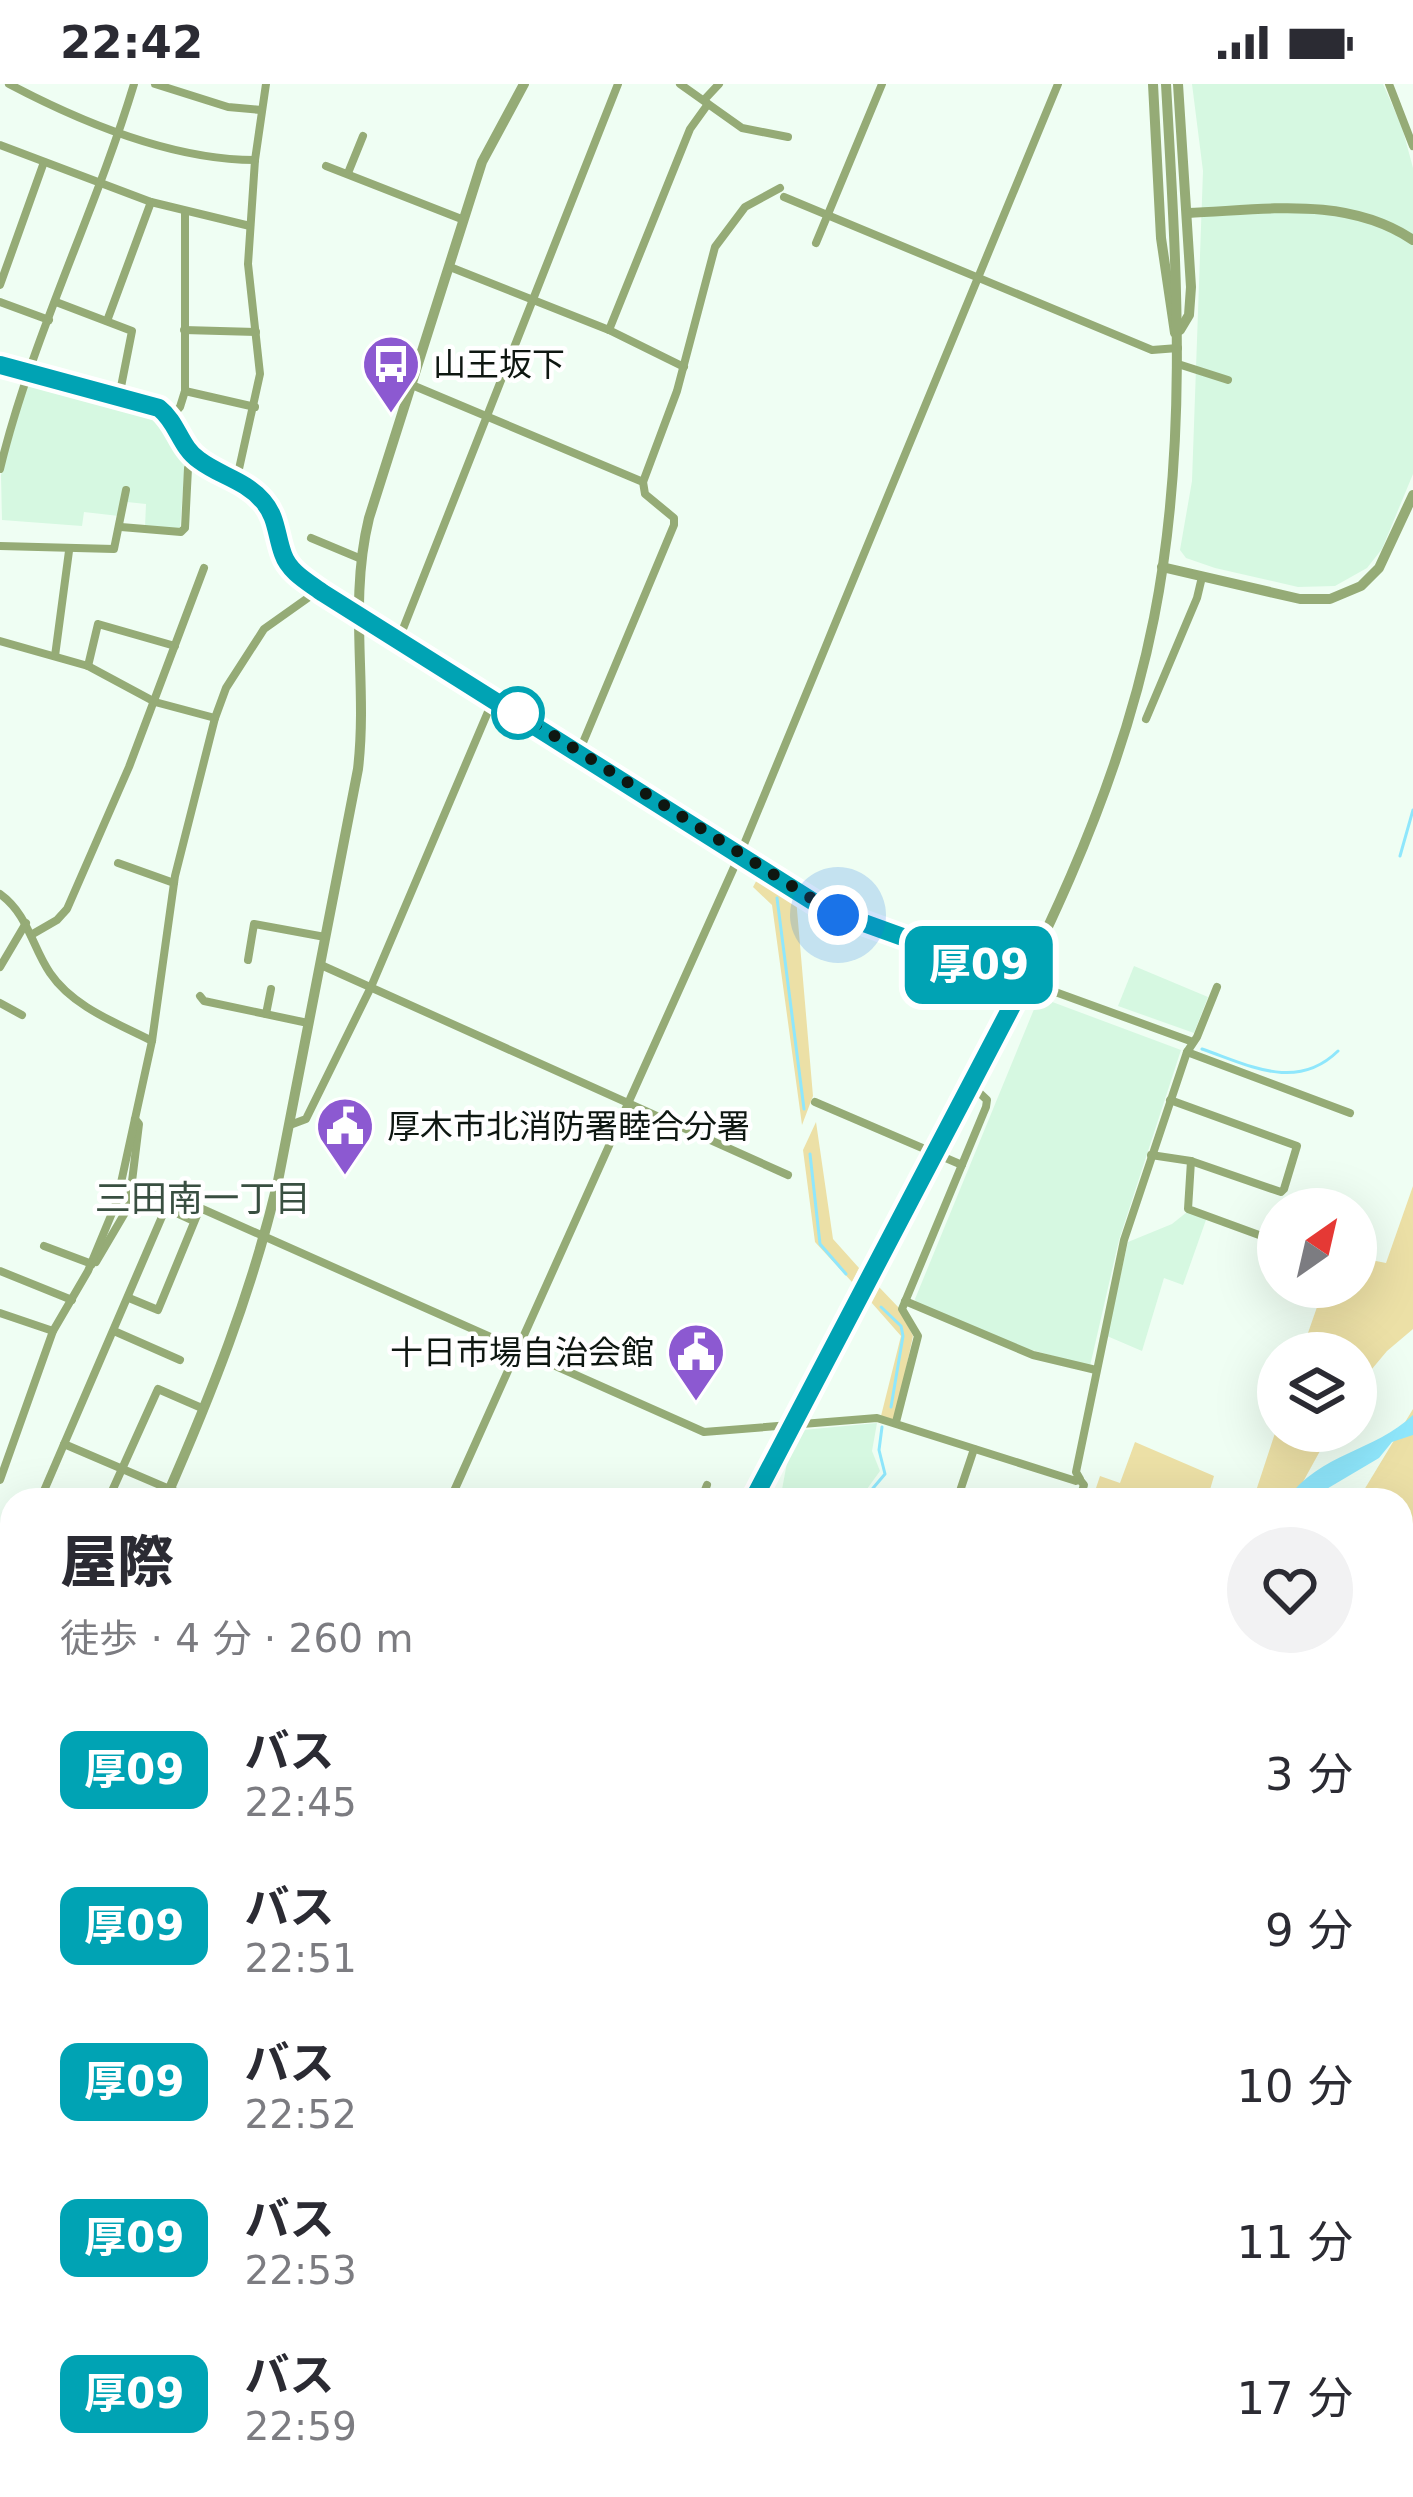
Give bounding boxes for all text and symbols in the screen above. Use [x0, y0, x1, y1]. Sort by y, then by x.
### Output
text: 22:42 [60, 16, 203, 69]
bus stop icon: 山王坂下 [360, 333, 422, 415]
place label: 山王坂下 [433, 345, 565, 384]
unlabelled marker [493, 688, 543, 738]
your location [808, 885, 868, 945]
line badge: 厚09 [910, 926, 1048, 1004]
text: 厚09 [929, 940, 1029, 989]
public building icon: 厚木市北消防署睦合分署 [314, 1095, 376, 1177]
place label: 厚木市北消防署睦合分署 [387, 1107, 750, 1146]
district label: 三田南一丁目 [95, 1178, 311, 1219]
north arrow [1257, 1188, 1377, 1308]
map controls [1257, 1188, 1377, 1452]
public building icon: 十日市場自治会館 [665, 1321, 727, 1403]
button: layers [1257, 1332, 1377, 1452]
place label: 十日市場自治会館 [390, 1333, 654, 1372]
button: heart [1227, 1527, 1353, 1653]
text: 屋際 [60, 1529, 174, 1595]
text: 徒歩 · 4 分 · 260 m [60, 1616, 413, 1661]
text: バス [244, 1725, 334, 1778]
text: 厚09 [84, 1745, 184, 1794]
text: 3 分 [1265, 1748, 1353, 1801]
text: 22:45 [244, 1780, 357, 1825]
text: バス [244, 1881, 334, 1934]
text: 厚09 [84, 1901, 184, 1950]
text: 9 分 [1265, 1904, 1353, 1957]
text: 22:51 [244, 1936, 357, 1981]
text: バス [244, 2037, 334, 2090]
text: 厚09 [84, 2057, 184, 2106]
text: 10 分 [1236, 2060, 1353, 2113]
text: 22:52 [244, 2092, 357, 2137]
text: バス [244, 2193, 334, 2246]
text: 厚09 [84, 2213, 184, 2262]
text: 11 分 [1236, 2216, 1353, 2269]
text: 22:53 [244, 2248, 357, 2293]
text: バス [244, 2349, 334, 2402]
text: 厚09 [84, 2369, 184, 2418]
text: 17 分 [1236, 2372, 1353, 2425]
text: 22:59 [244, 2404, 357, 2449]

